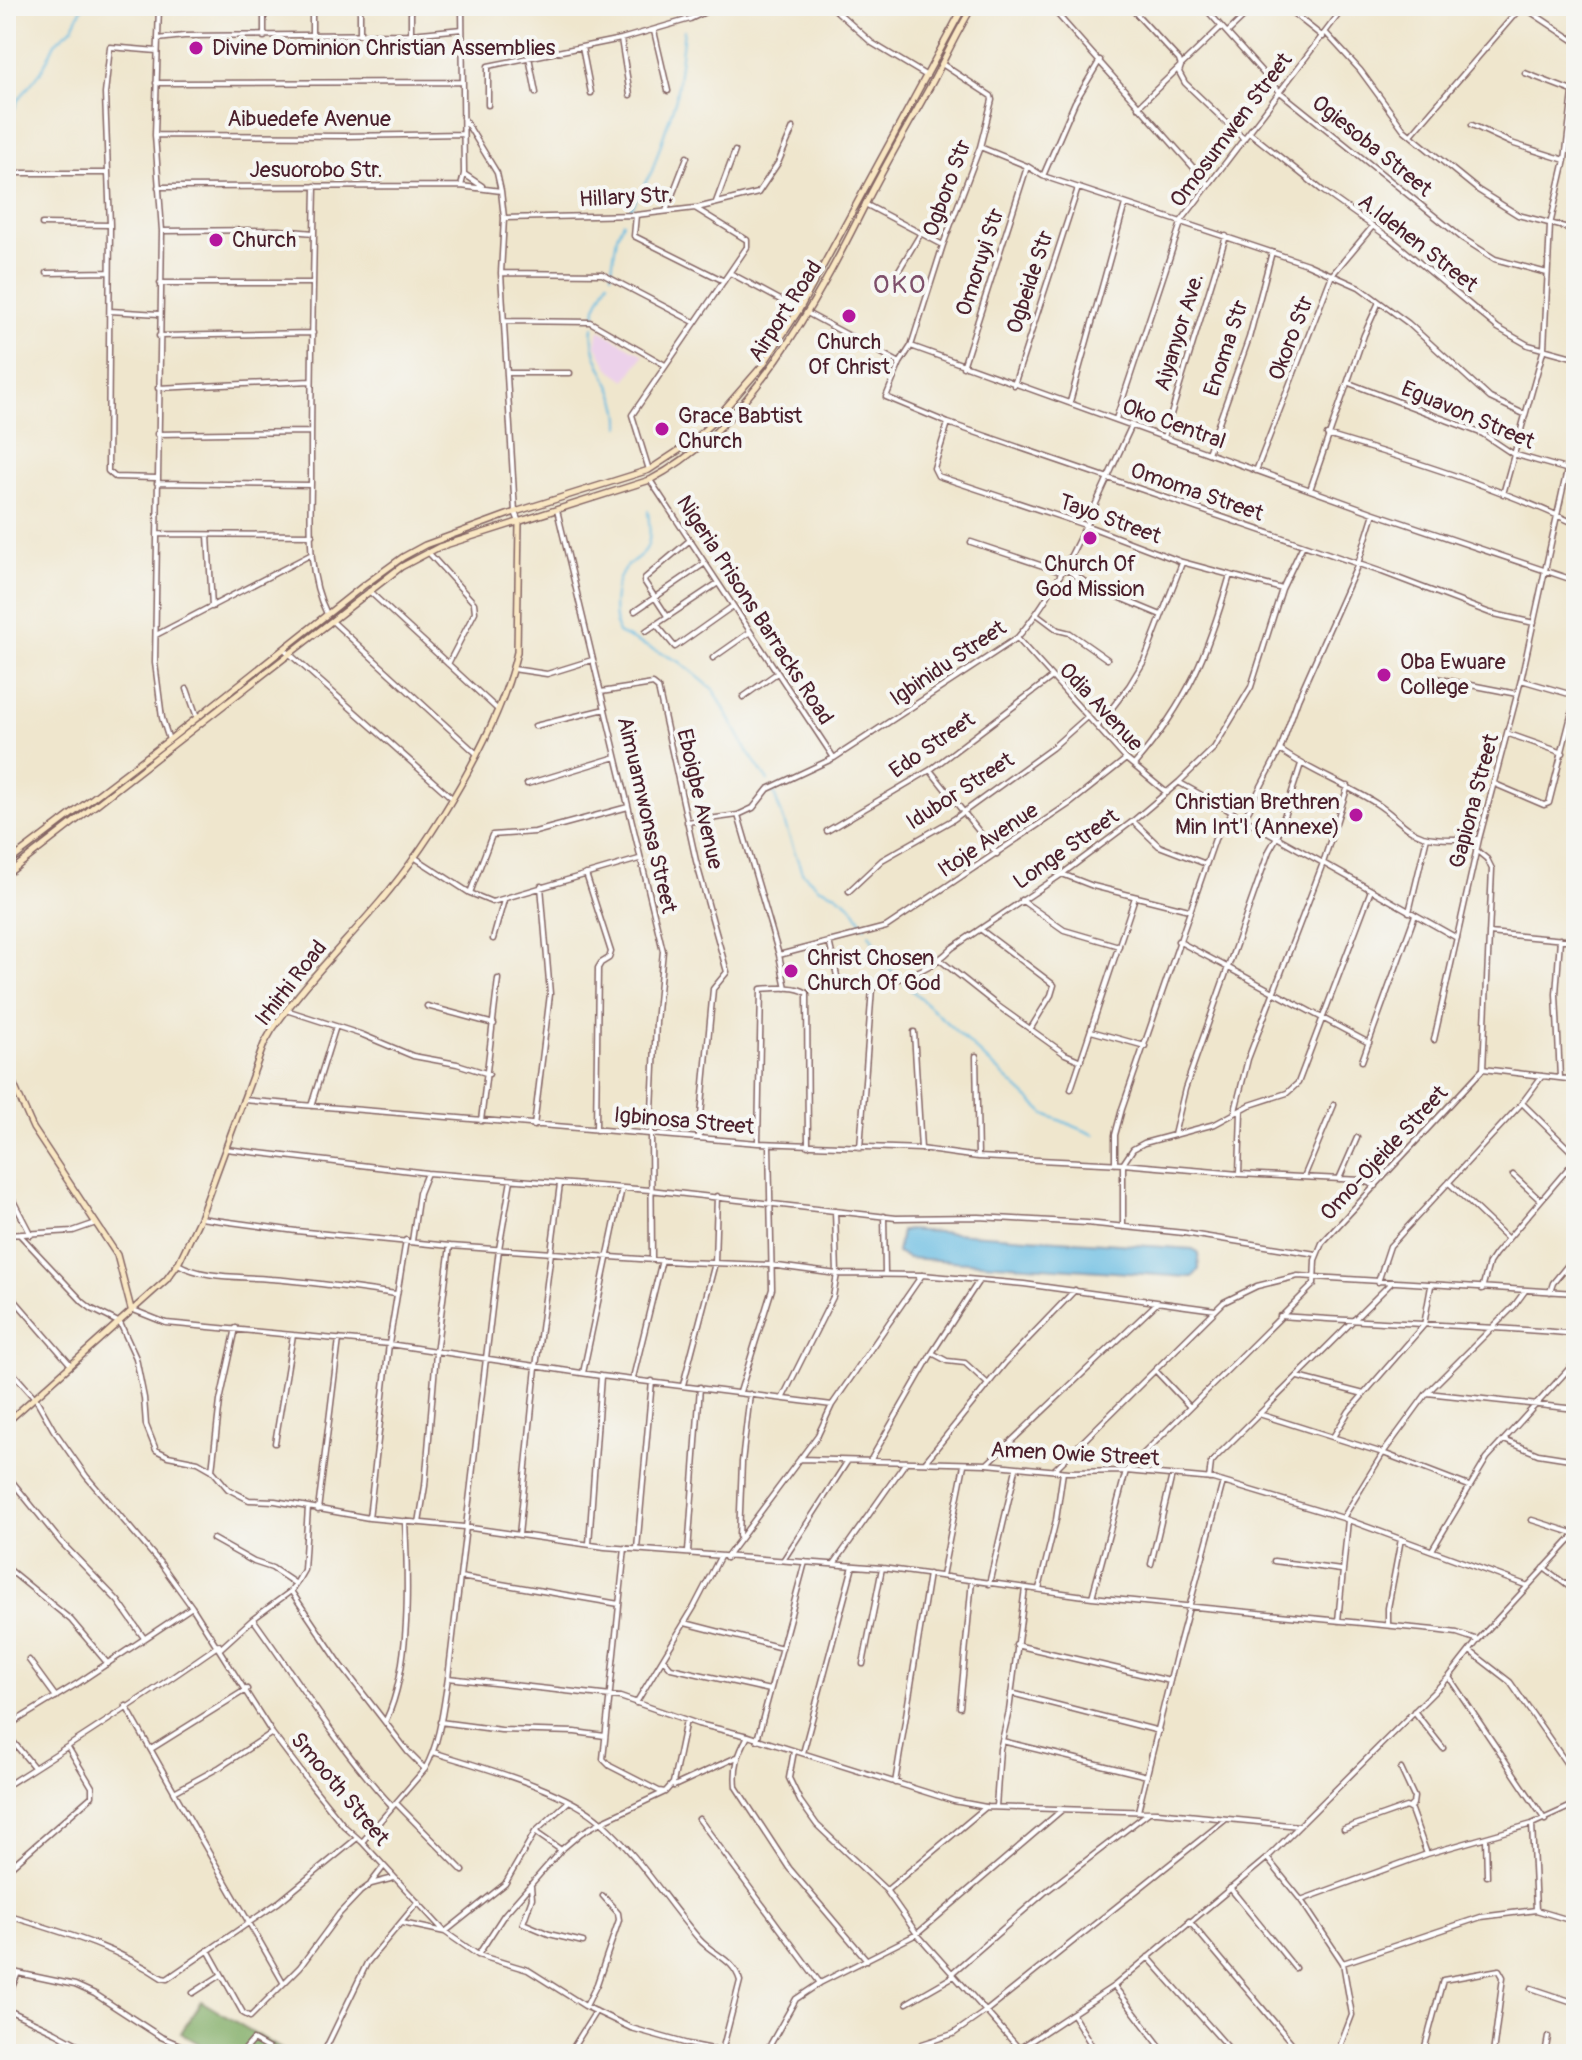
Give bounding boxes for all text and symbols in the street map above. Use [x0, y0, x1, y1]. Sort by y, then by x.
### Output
place label: Divine Dominion Christian Assemblies [212, 34, 555, 62]
marker: Divine Dominion Christian Assemblies [187, 39, 205, 57]
street label: Omosumwen Street [1164, 47, 1298, 213]
street label: Ogiesoba Street [1306, 89, 1438, 203]
street label: Aibuedefe Avenue [227, 105, 391, 133]
street label: Ogboro Str [917, 136, 978, 240]
street label: Jesuorobo Str. [249, 156, 383, 184]
street label: Hillary Str. [579, 181, 673, 213]
street label: A.Idehen Street [1352, 187, 1484, 299]
street label: Omoruyi Str [949, 204, 1011, 320]
place label: Church [232, 226, 296, 254]
street label: Ogbeide Str [1000, 227, 1060, 337]
marker: Church [207, 231, 225, 249]
street label: Airport Road [742, 255, 828, 367]
district label: OKO [873, 269, 927, 301]
street label: Aiyanyor Ave. [1148, 270, 1210, 394]
street label: Okoro Str [1262, 292, 1320, 384]
street label: Enoma Str [1197, 296, 1255, 400]
marker: Church Of Christ [840, 307, 858, 325]
place label: Church Of Christ [808, 328, 890, 381]
street label: Eguavon Street [1397, 374, 1539, 456]
street label: Oko Central [1118, 392, 1230, 456]
place label: Grace Babtist Church [678, 402, 803, 455]
marker: Grace Babtist Church [653, 420, 671, 438]
street label: Omoma Street [1127, 456, 1267, 528]
street label: Tayo Street [1055, 488, 1165, 550]
street label: Nigeria Prisons Barracks Road [670, 490, 840, 730]
marker: Church Of God Mission [1081, 529, 1099, 547]
place label: Church Of God Mission [1035, 550, 1145, 603]
street label: Igbinidu Street [884, 614, 1012, 712]
place label: Oba Ewuare College [1400, 648, 1506, 701]
street label: Odia Avenue [1053, 657, 1149, 757]
marker: Oba Ewuare College [1375, 666, 1393, 684]
street label: Edo Street [884, 705, 980, 785]
street label: Aimuamwonsa Street [611, 714, 683, 916]
street label: Eboigbe Avenue [670, 726, 730, 872]
street label: Gapiona Street [1443, 731, 1505, 871]
street label: Idubor Street [901, 746, 1019, 836]
place label: Christian Brethren Min Int'l (Annexe) [1175, 788, 1340, 841]
street label: Itoje Avenue [932, 796, 1044, 884]
street label: Longe Street [1008, 802, 1124, 896]
marker: Christian Brethren Min Int'l (Annexe) [1347, 806, 1365, 824]
street label: Irhirhi Road [249, 935, 333, 1031]
place label: Christ Chosen Church Of God [807, 944, 941, 997]
marker: Christ Chosen Church Of God [782, 962, 800, 980]
street label: Omo-Ojeide Street [1314, 1079, 1454, 1226]
street label: Igbinosa Street [613, 1101, 756, 1141]
street label: Amen Owie Street [990, 1436, 1160, 1472]
street label: Smooth Street [284, 1727, 396, 1852]

